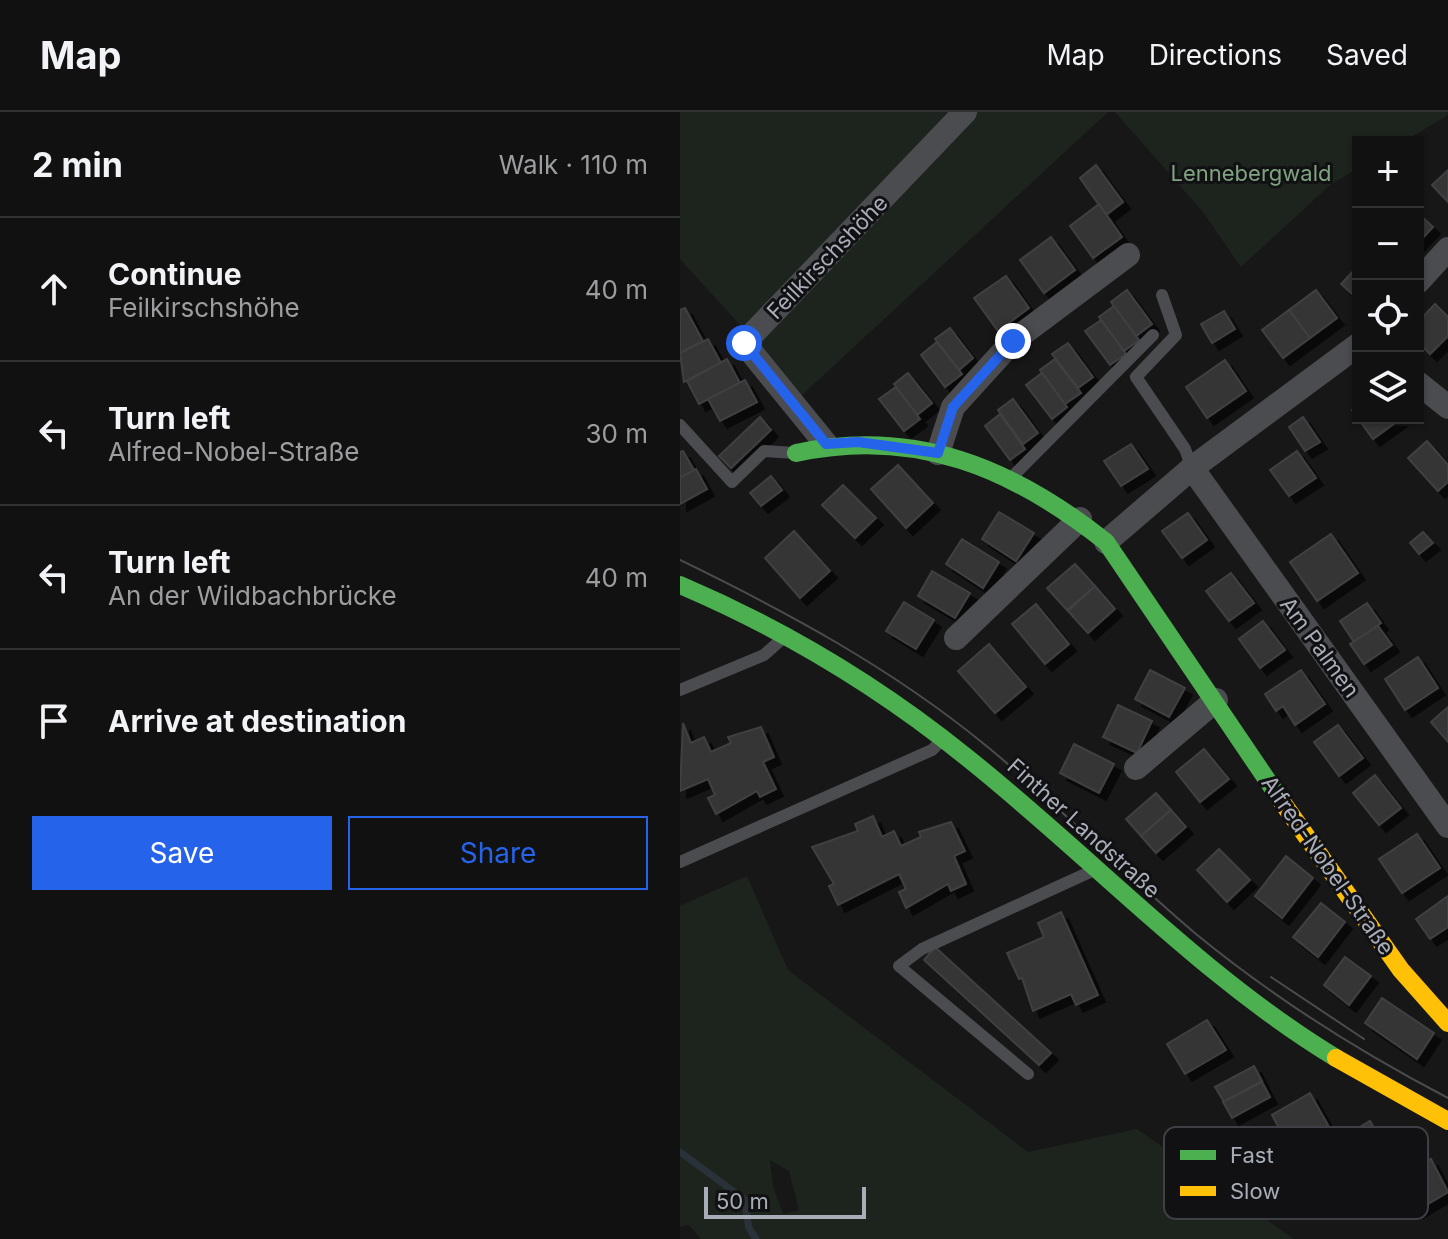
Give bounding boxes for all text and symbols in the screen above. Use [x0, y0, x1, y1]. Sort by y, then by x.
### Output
text: Map [40, 32, 121, 78]
text: Map [1046, 38, 1105, 72]
text: Directions [1149, 38, 1282, 72]
text: Saved [1326, 38, 1408, 72]
map controls [1352, 136, 1424, 424]
button: + [1352, 136, 1424, 208]
text: 2 min [32, 144, 123, 185]
text: Walk · 110 m [499, 149, 648, 180]
park label: Lennebergwald [1171, 160, 1331, 186]
street label: Feilkirschshöhe [761, 190, 893, 324]
button: − [1352, 208, 1424, 280]
text: Continue [108, 256, 242, 292]
icon: ahead [32, 267, 76, 311]
text: 40 m [585, 274, 648, 305]
button: locate [1352, 280, 1424, 352]
text: Feilkirschshöhe [108, 292, 300, 323]
route end [995, 323, 1031, 359]
route start [726, 325, 762, 361]
button: layers [1352, 352, 1424, 424]
text: Turn left [108, 400, 230, 436]
icon: left [32, 411, 76, 455]
text: 30 m [585, 418, 648, 449]
text: Alfred-Nobel-Straße [108, 436, 360, 467]
text: Turn left [108, 544, 230, 580]
icon: left [32, 555, 76, 599]
text: 40 m [585, 562, 648, 593]
text: An der Wildbachbrücke [108, 580, 397, 611]
street label: Am Palmen [1275, 592, 1365, 702]
icon: arrive [32, 699, 76, 743]
text: Arrive at destination [108, 703, 406, 739]
street label: Finther Landstraße [1003, 753, 1165, 903]
street label: Alfred-Nobel-Straße [1256, 770, 1400, 960]
button: Save [32, 816, 332, 890]
button: Share [348, 816, 648, 890]
legend [1164, 1127, 1428, 1219]
text: Fast [1230, 1142, 1274, 1168]
text: Slow [1230, 1178, 1280, 1204]
scale bar [704, 1183, 866, 1219]
text: 50 m [716, 1188, 769, 1214]

